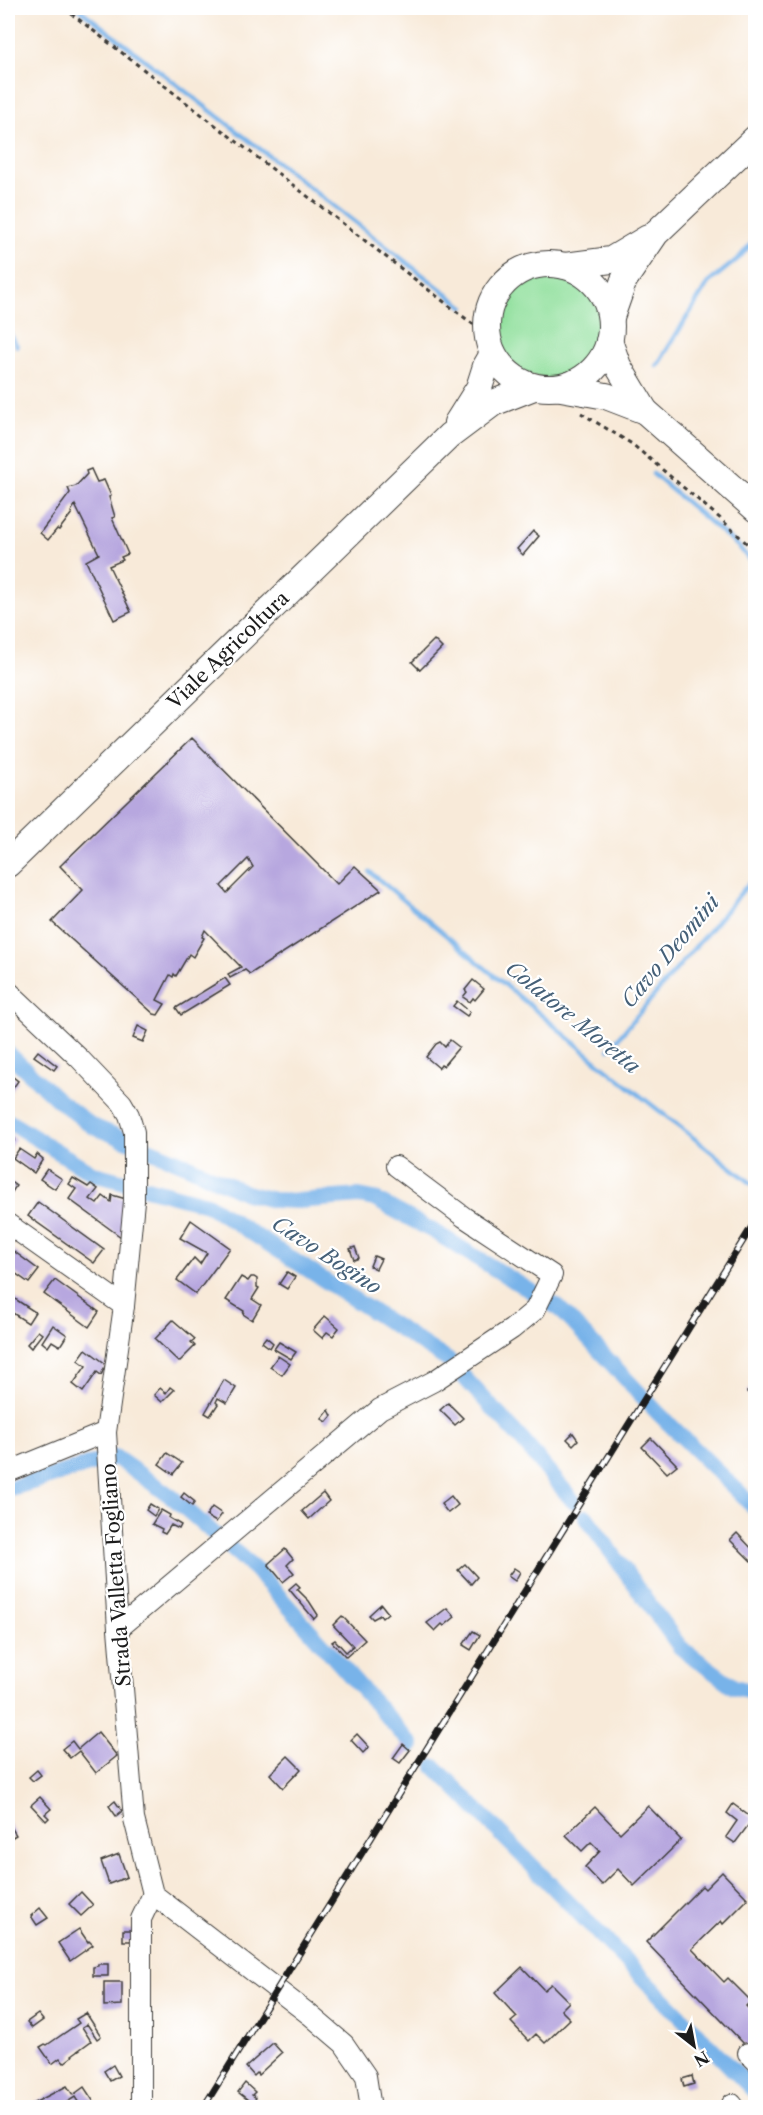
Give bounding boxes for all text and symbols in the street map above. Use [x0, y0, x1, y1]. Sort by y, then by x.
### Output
street label: Viale Agricoltura [162, 586, 294, 715]
water label: Cavo Deomini [616, 889, 725, 1012]
water label: Colatore Moretta [501, 955, 645, 1079]
water label: Cavo Bogino [268, 1210, 387, 1300]
street label: Strada Valletta Fogliano [96, 1463, 136, 1687]
north arrow [664, 2016, 724, 2076]
text: N [691, 2047, 713, 2071]

